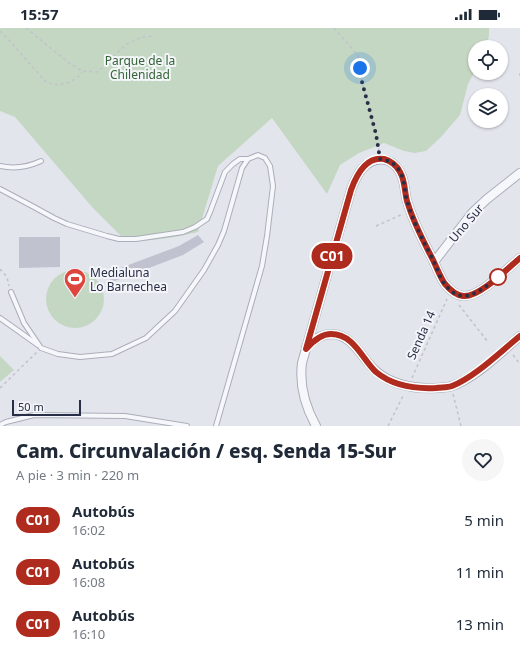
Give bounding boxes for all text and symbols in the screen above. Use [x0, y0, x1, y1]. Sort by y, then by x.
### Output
text: 15:57 [20, 4, 59, 24]
map controls [468, 40, 508, 128]
button: locate [468, 40, 508, 80]
park label: Parque de la Chilenidad [105, 52, 175, 83]
your location [350, 58, 370, 78]
button: layers [468, 88, 508, 128]
street label: Uno Sur [445, 200, 487, 246]
line badge: C01 [309, 243, 355, 269]
text: C01 [319, 246, 345, 265]
place label: Medialuna Lo Barnechea [90, 264, 167, 295]
sports icon: Medialuna Lo Barnechea [62, 266, 88, 299]
unlabelled marker [489, 268, 507, 286]
street label: Senda 14 [403, 308, 439, 362]
scale bar [12, 398, 81, 417]
text: 50 m [18, 399, 44, 414]
text: Cam. Circunvalación / esq. Senda 15-Sur [16, 438, 396, 464]
button: heart [462, 439, 504, 481]
text: A pie · 3 min · 220 m [16, 466, 139, 484]
text: Autobús [72, 501, 135, 521]
text: C01 [25, 510, 51, 529]
text: 5 min [464, 510, 504, 530]
text: 16:02 [72, 521, 105, 539]
text: Autobús [72, 553, 135, 573]
text: C01 [25, 562, 51, 581]
text: 11 min [456, 562, 504, 582]
text: 16:08 [72, 573, 105, 591]
text: Autobús [72, 605, 135, 625]
text: C01 [25, 614, 51, 633]
text: 13 min [456, 614, 504, 634]
text: 16:10 [72, 625, 105, 643]

